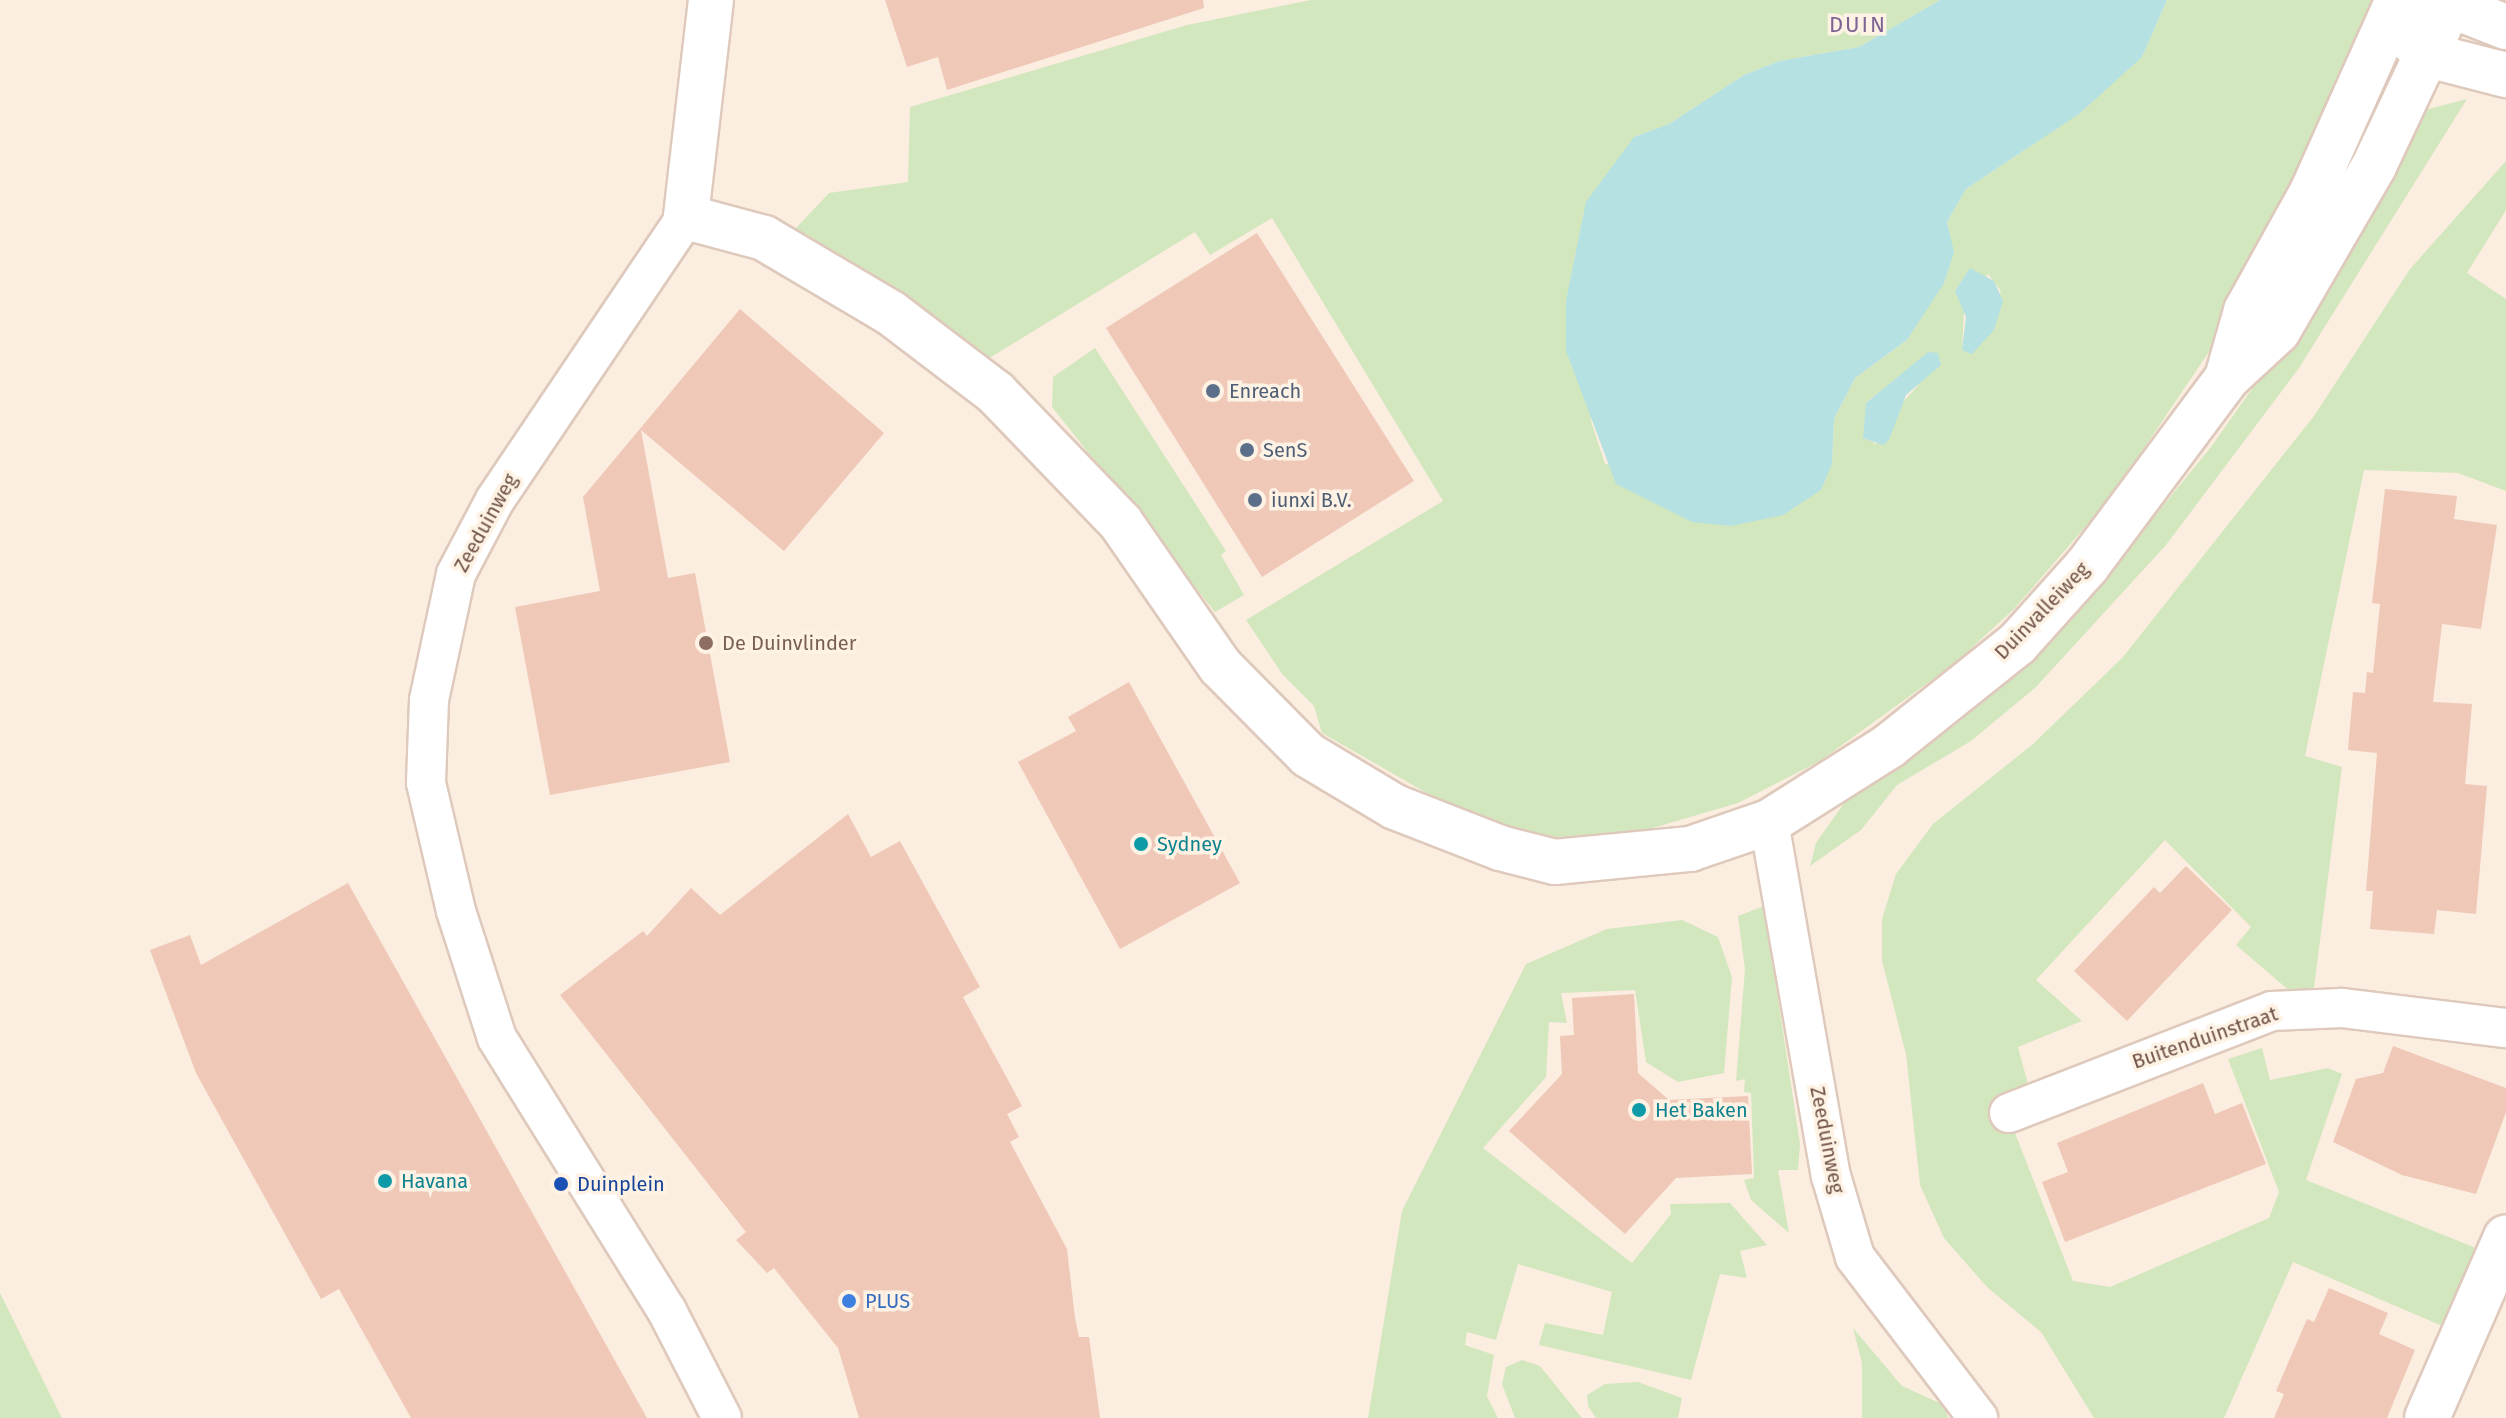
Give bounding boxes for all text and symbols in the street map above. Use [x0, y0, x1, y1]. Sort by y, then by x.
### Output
district label: DUIN [1829, 12, 1887, 38]
place label: Enreach [1229, 379, 1301, 403]
marker: Enreach [1204, 382, 1222, 400]
place label: SenS [1263, 438, 1307, 462]
marker: SenS [1238, 441, 1256, 459]
street label: Zeeduinweg [449, 470, 523, 576]
place label: iunxi B.V. [1271, 488, 1352, 512]
marker: iunxi B.V. [1246, 491, 1264, 509]
street label: Duinvalleiweg [1990, 557, 2094, 665]
place label: De Duinvlinder [722, 631, 856, 655]
marker: De Duinvlinder [697, 634, 715, 652]
place label: Sydney [1157, 832, 1222, 856]
marker: Sydney [1132, 835, 1150, 853]
street label: Buitenduinstraat [2129, 1002, 2281, 1074]
street label: Zeeduinweg [1805, 1085, 1849, 1195]
place label: Het Baken [1655, 1098, 1748, 1122]
marker: Het Baken [1630, 1101, 1648, 1119]
place label: Havana [401, 1169, 468, 1193]
marker: Havana [376, 1172, 394, 1190]
place label: Duinplein [577, 1172, 665, 1196]
marker: Duinplein [552, 1175, 570, 1193]
place label: PLUS [865, 1289, 910, 1313]
marker: PLUS [840, 1292, 858, 1310]

